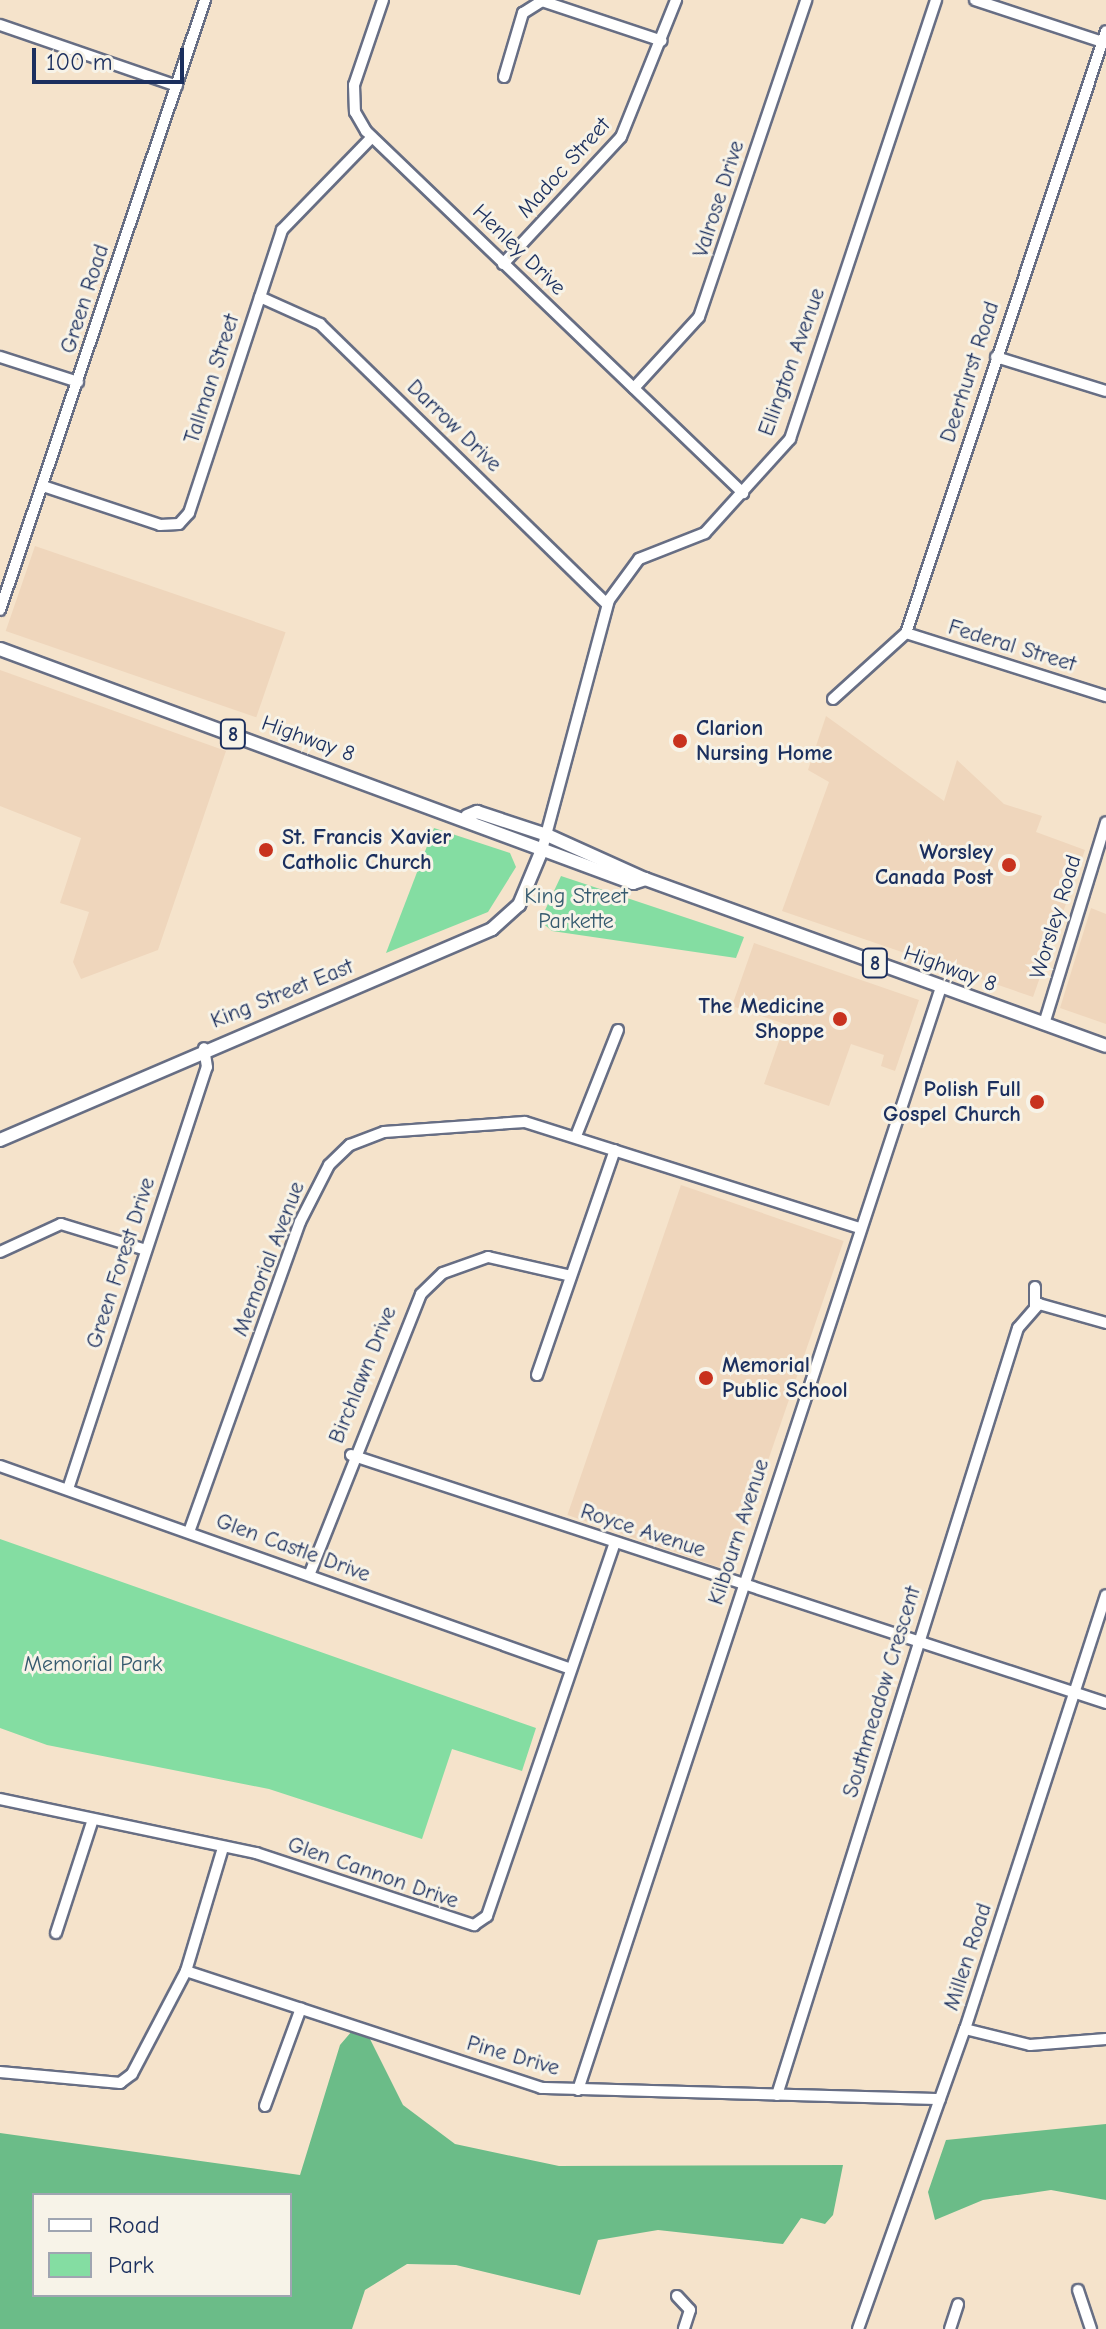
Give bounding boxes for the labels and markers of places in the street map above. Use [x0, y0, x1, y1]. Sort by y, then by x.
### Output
place label: Clarion Nursing Home [696, 715, 833, 766]
marker: Clarion Nursing Home [671, 732, 689, 750]
place label: St. Francis Xavier Catholic Church [282, 824, 451, 876]
place label: Worsley Canada Post [875, 839, 993, 890]
marker: St. Francis Xavier Catholic Church [257, 841, 275, 859]
marker: Worsley Canada Post [1000, 856, 1018, 874]
place label: The Medicine Shoppe [698, 993, 824, 1044]
marker: The Medicine Shoppe [831, 1010, 849, 1028]
place label: Polish Full Gospel Church [883, 1076, 1021, 1128]
marker: Polish Full Gospel Church [1028, 1093, 1046, 1111]
place label: Memorial Public School [722, 1352, 848, 1404]
marker: Memorial Public School [697, 1369, 715, 1387]

